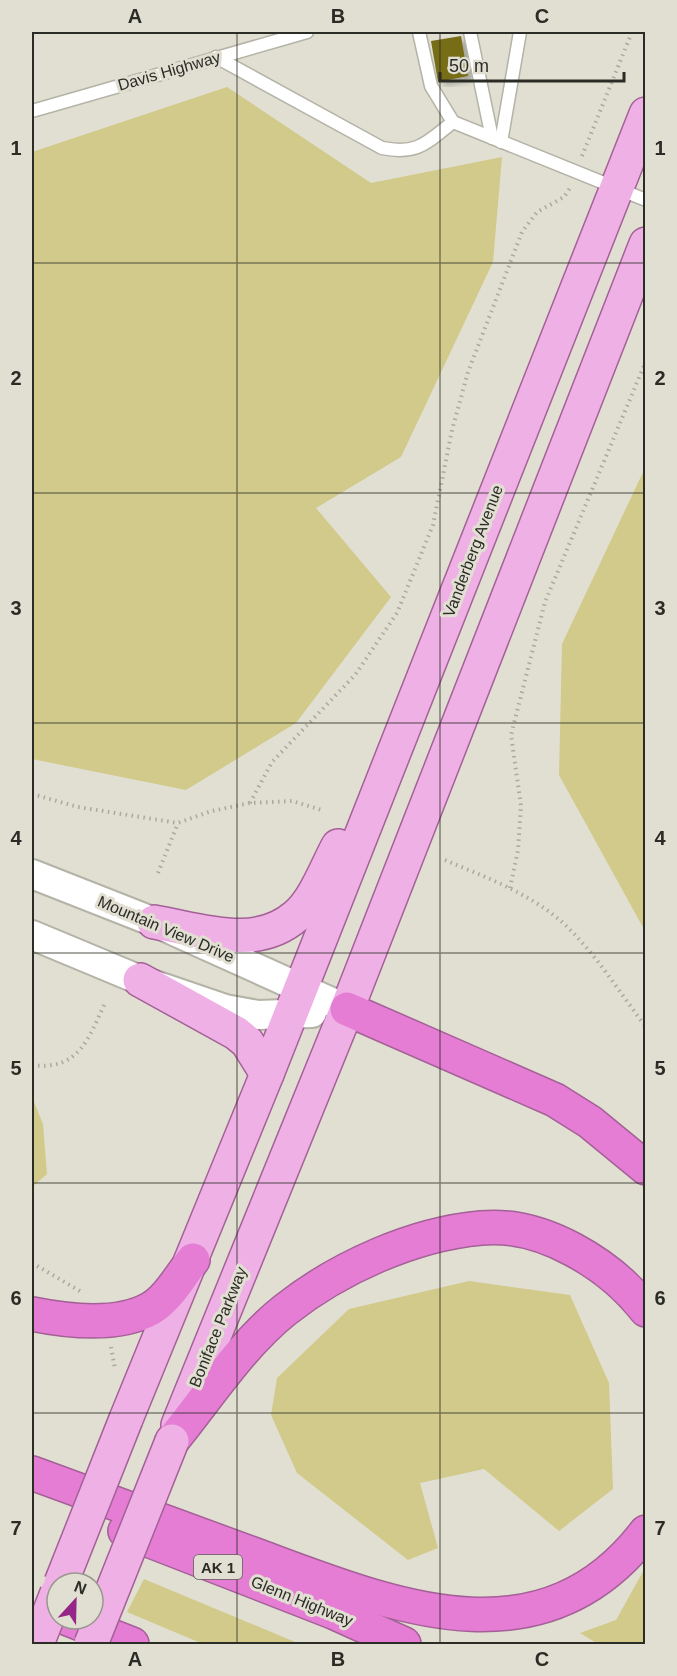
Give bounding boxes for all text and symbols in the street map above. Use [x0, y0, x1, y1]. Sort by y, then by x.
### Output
text: A [128, 5, 142, 27]
text: B [331, 5, 345, 27]
text: C [535, 5, 549, 27]
scale bar [440, 45, 624, 83]
street label: Davis Highway [116, 48, 222, 94]
text: 50 m [449, 56, 489, 76]
text: 1 [10, 137, 22, 159]
text: 1 [654, 137, 666, 159]
text: 2 [10, 367, 22, 389]
text: 2 [654, 367, 666, 389]
street label: Vanderberg Avenue [440, 483, 506, 619]
text: 3 [10, 597, 22, 619]
text: 3 [654, 597, 666, 619]
text: 4 [10, 827, 22, 849]
text: 4 [654, 827, 666, 849]
street label: Mountain View Drive [95, 893, 237, 965]
text: 5 [10, 1057, 22, 1079]
text: 5 [654, 1057, 666, 1079]
street label: Boniface Parkway [186, 1264, 250, 1390]
text: 6 [10, 1287, 22, 1309]
text: 6 [654, 1287, 666, 1309]
text: 7 [10, 1517, 22, 1539]
text: 7 [654, 1517, 666, 1539]
road number: AK 1 [194, 1555, 242, 1579]
north arrow [45, 1571, 105, 1631]
street label: Glenn Highway [249, 1573, 355, 1629]
text: N [72, 1578, 89, 1598]
text: A [128, 1648, 142, 1670]
text: B [331, 1648, 345, 1670]
text: C [535, 1648, 549, 1670]

